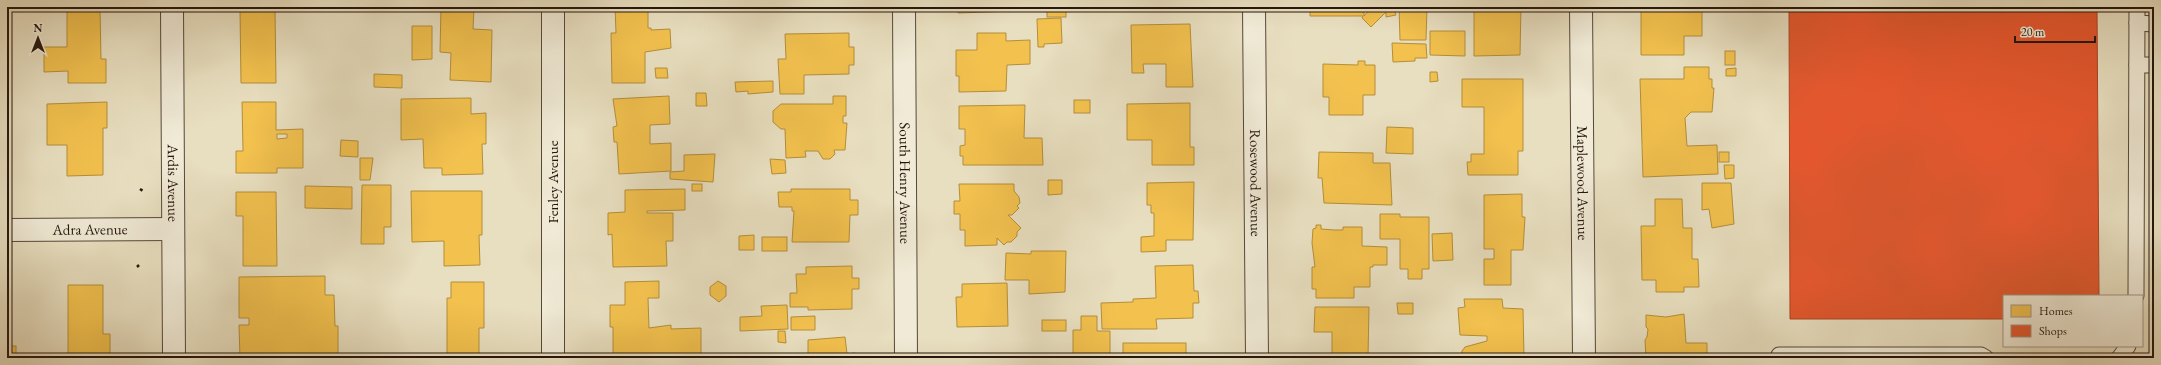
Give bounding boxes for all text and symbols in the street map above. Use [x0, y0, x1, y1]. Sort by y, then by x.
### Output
north arrow [18, 18, 58, 58]
scale bar [2015, 18, 2095, 44]
text: N [34, 21, 43, 35]
text: 20 m [2021, 24, 2045, 40]
street label: South Henry Avenue [896, 122, 915, 244]
street label: Maplewood Avenue [1573, 126, 1593, 241]
street label: Rosewood Avenue [1246, 129, 1266, 237]
street label: Fenley Avenue [543, 140, 562, 224]
street label: Ardis Avenue [164, 143, 183, 222]
street label: Adra Avenue [51, 219, 128, 239]
legend [2003, 295, 2143, 347]
text: Homes [2039, 303, 2073, 319]
text: Shops [2039, 323, 2067, 339]

